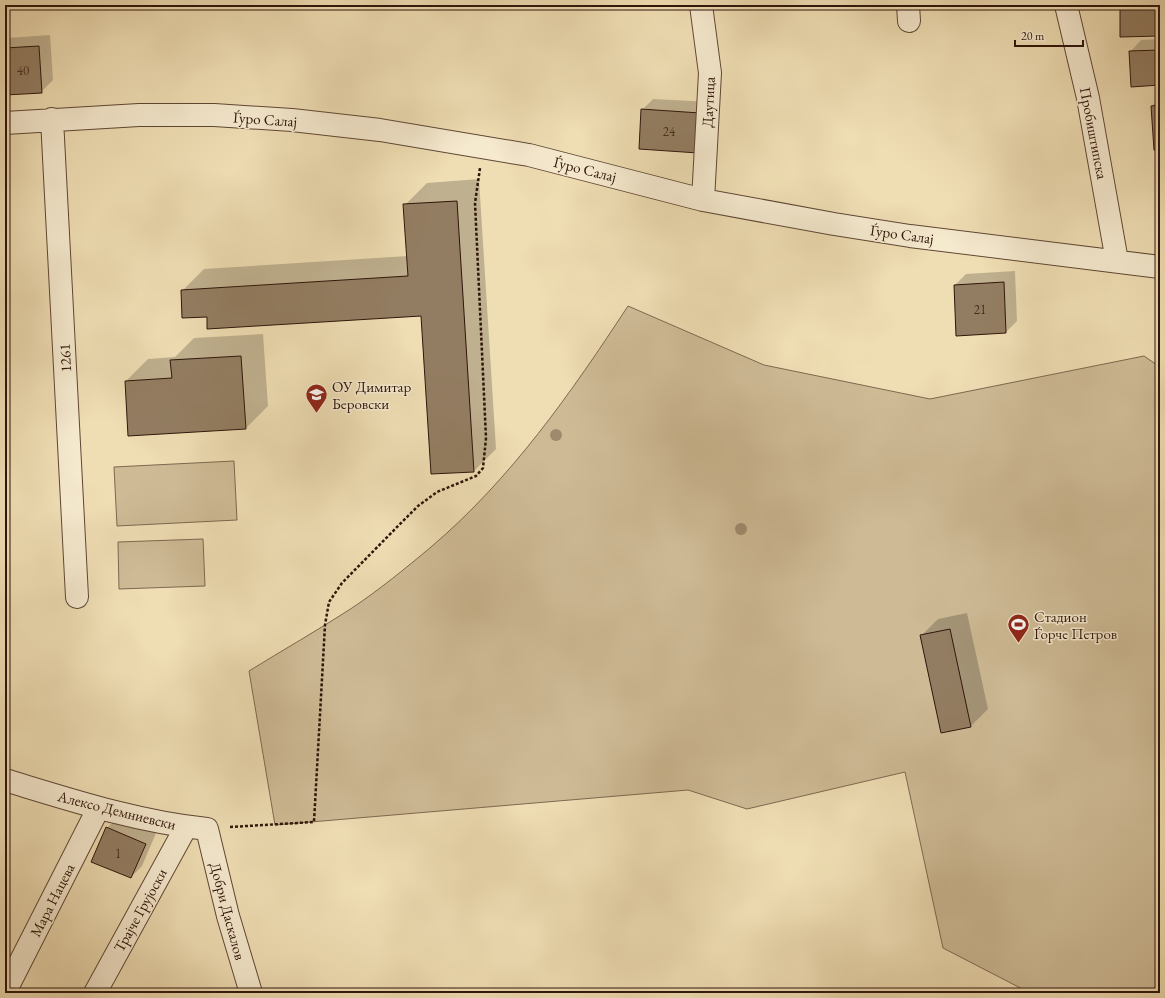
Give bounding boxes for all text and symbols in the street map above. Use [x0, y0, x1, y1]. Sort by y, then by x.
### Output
scale bar [1015, 22, 1083, 48]
text: 20 m [1021, 28, 1045, 44]
house number: 40 [17, 62, 29, 79]
street label: Даутица [697, 76, 719, 128]
street label: Пробиштипска [1076, 85, 1112, 181]
street label: Ѓуро Салај [232, 107, 298, 131]
house number: 24 [663, 123, 676, 140]
street label: Ѓуро Салај [552, 152, 618, 186]
street label: Ѓуро Салај [869, 220, 935, 248]
house number: 21 [974, 301, 986, 318]
street label: 1261 [55, 343, 75, 373]
place label: ОУ Димитар Беровски [332, 377, 412, 413]
school or university icon: ОУ Димитар Беровски [303, 382, 329, 415]
place label: Стадион Ѓорче Петров [1034, 607, 1117, 643]
sports icon: Стадион Ѓорче Петров [1006, 612, 1032, 645]
street label: Алексо Демниевски [55, 786, 178, 834]
house number: 1 [115, 845, 121, 862]
street label: Мара Нацева [25, 860, 79, 940]
street label: Добри Даскалов [206, 860, 250, 962]
street label: Трајче Грујоски [109, 865, 171, 955]

